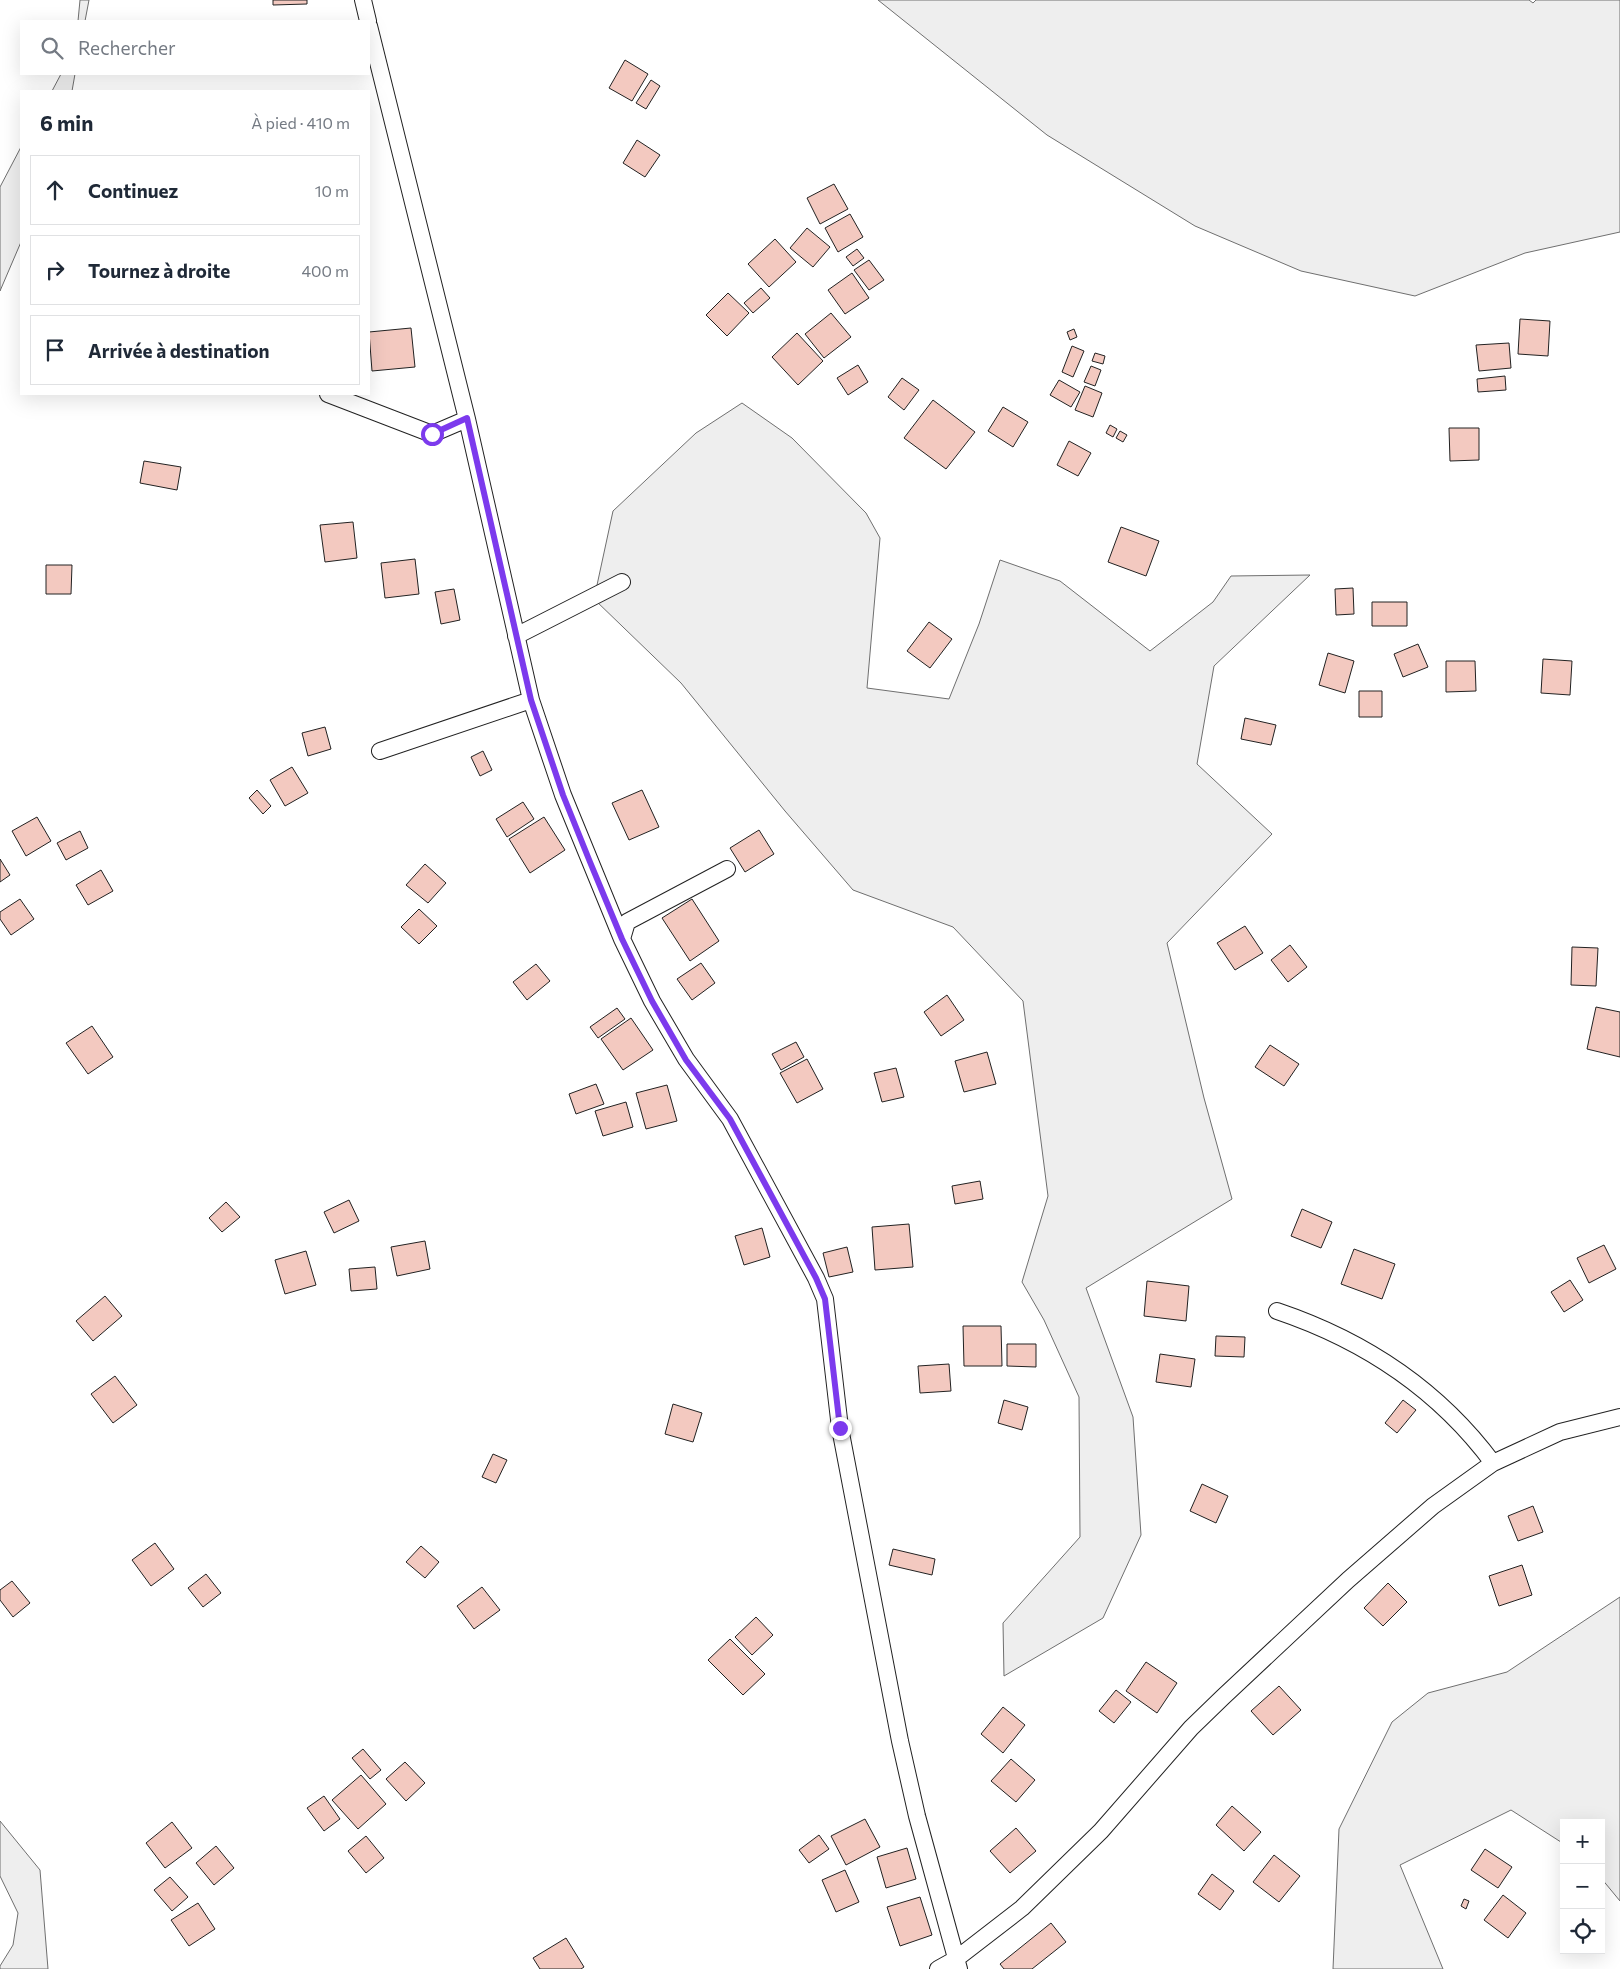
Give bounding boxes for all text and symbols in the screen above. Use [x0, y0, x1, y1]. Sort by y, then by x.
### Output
search box [20, 20, 370, 75]
icon: search [38, 34, 66, 62]
text: Rechercher [78, 36, 176, 59]
text: 6 min [40, 110, 93, 135]
text: À pied · 410 m [251, 113, 350, 132]
icon: ahead [41, 176, 69, 204]
text: Continuez [88, 179, 178, 202]
text: 10 m [315, 181, 349, 200]
icon: right [41, 256, 69, 284]
text: Tournez à droite [88, 259, 230, 282]
text: 400 m [301, 261, 349, 280]
icon: arrive [41, 336, 69, 364]
text: Arrivée à destination [88, 339, 270, 362]
route start [421, 423, 444, 446]
route end [829, 1417, 852, 1440]
map controls [1560, 1819, 1605, 1954]
button: + [1560, 1819, 1605, 1864]
button: − [1560, 1864, 1605, 1909]
button: locate [1560, 1909, 1605, 1954]

